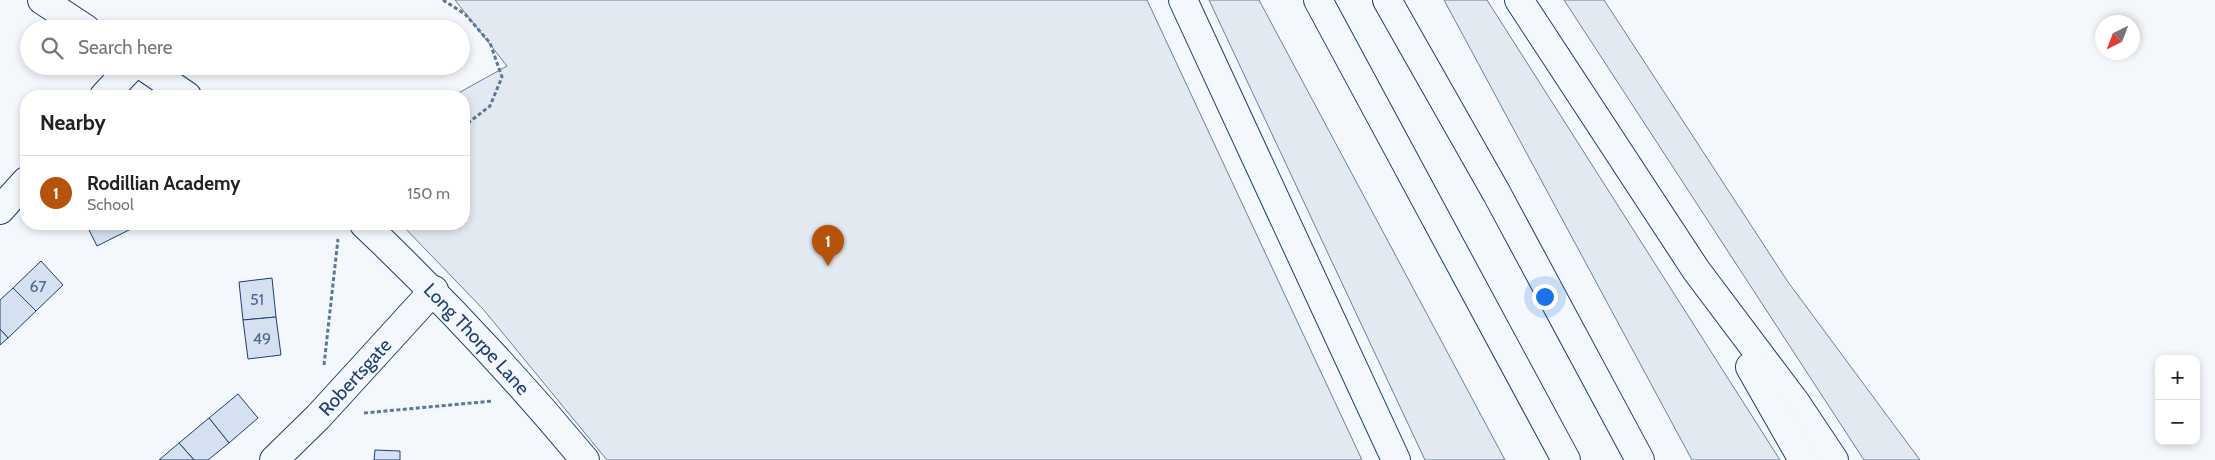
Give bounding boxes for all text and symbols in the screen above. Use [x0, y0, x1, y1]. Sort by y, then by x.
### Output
north arrow [2095, 15, 2140, 60]
search box [20, 20, 470, 75]
icon: search [38, 34, 66, 62]
text: Search here [78, 36, 172, 59]
text: Nearby [40, 110, 106, 135]
text: Rodillian Academy [87, 172, 240, 195]
text: 1 [53, 184, 59, 203]
text: 150 m [407, 184, 450, 203]
text: School [87, 195, 134, 214]
pin: 1 [812, 225, 844, 266]
house number: 67 [29, 277, 47, 296]
street label: Long Thorpe Lane [419, 278, 535, 399]
your location [1532, 284, 1558, 310]
house number: 51 [250, 290, 264, 309]
house number: 49 [253, 329, 271, 348]
street label: Robertsgate [314, 333, 396, 420]
map controls [2155, 355, 2200, 445]
button: + [2155, 355, 2200, 400]
button: − [2155, 400, 2200, 445]

